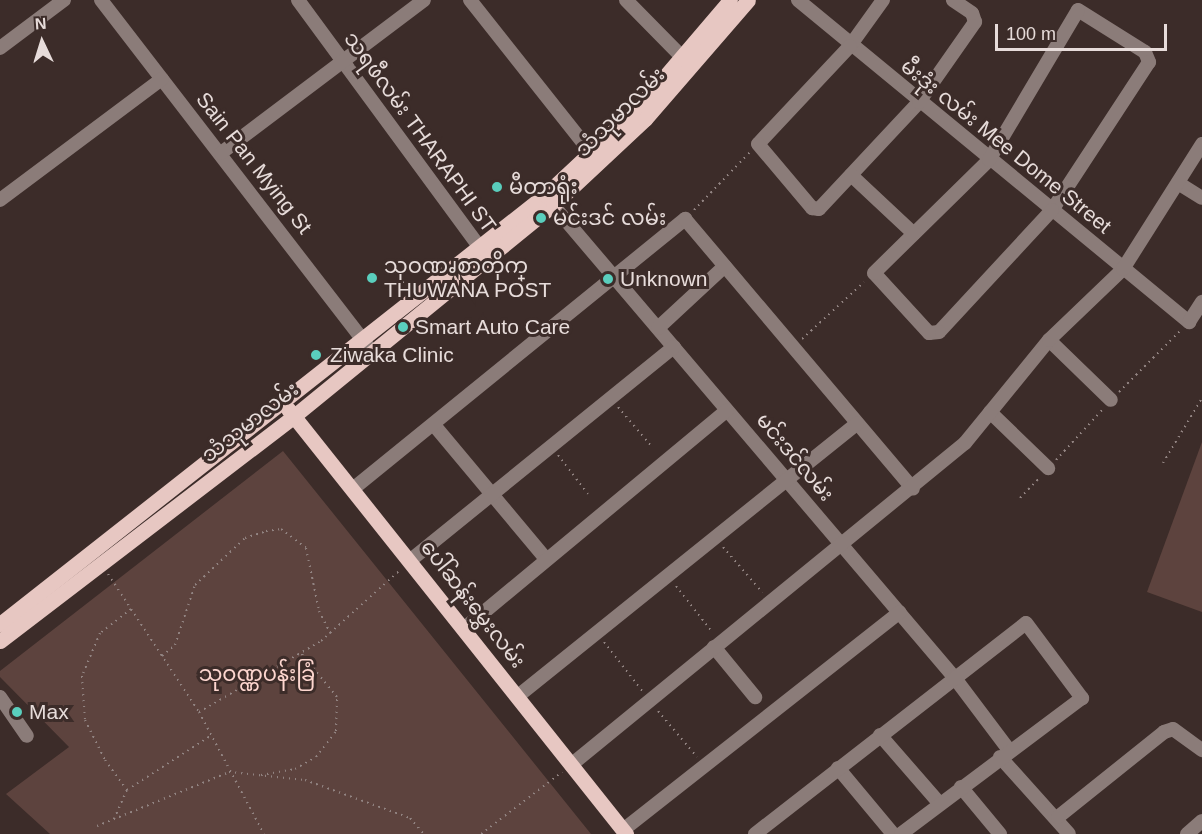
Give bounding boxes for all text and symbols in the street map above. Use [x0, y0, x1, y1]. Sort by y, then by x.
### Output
north arrow [12, 12, 72, 72]
scale bar [998, 12, 1170, 50]
text: N [34, 15, 47, 32]
text: 100 m [1006, 24, 1056, 44]
street label: သရဖီလမ်း THARAPHI ST [339, 27, 501, 237]
street label: မီးဒုံး လမ်း Mee Dome Street [896, 53, 1116, 239]
street label: သံသုမာလမ်း [570, 62, 670, 162]
street label: Sain Pan Mying St [191, 87, 317, 239]
place label: မီတာရုံး [509, 174, 578, 200]
marker: မီတာရုံး [490, 180, 504, 194]
place label: မင်းဒင် လမ်း [553, 205, 666, 231]
marker: မင်းဒင် လမ်း [534, 211, 548, 225]
place label: သုဝဏၧစာတိုက္ THUWANA POST [384, 253, 552, 303]
place label: Unknown [620, 266, 708, 292]
marker: သုဝဏၧစာတိုက္ THUWANA POST [365, 271, 379, 285]
marker: Unknown [601, 272, 615, 286]
place label: Smart Auto Care [415, 314, 571, 340]
marker: Smart Auto Care [396, 320, 410, 334]
place label: Ziwaka Clinic [330, 342, 454, 368]
marker: Ziwaka Clinic [307, 346, 325, 364]
street label: သံသုမာလမ်း [196, 376, 304, 468]
street label: မင်းဒင်လမ်း [751, 408, 839, 506]
street label: ပေါ်ဆန်းမွှေးလမ်း [415, 535, 531, 673]
park label: သုဝဏ္ဏပန်းခြံ [199, 661, 315, 687]
place label: Max [29, 699, 69, 725]
marker: Max [10, 705, 24, 719]

